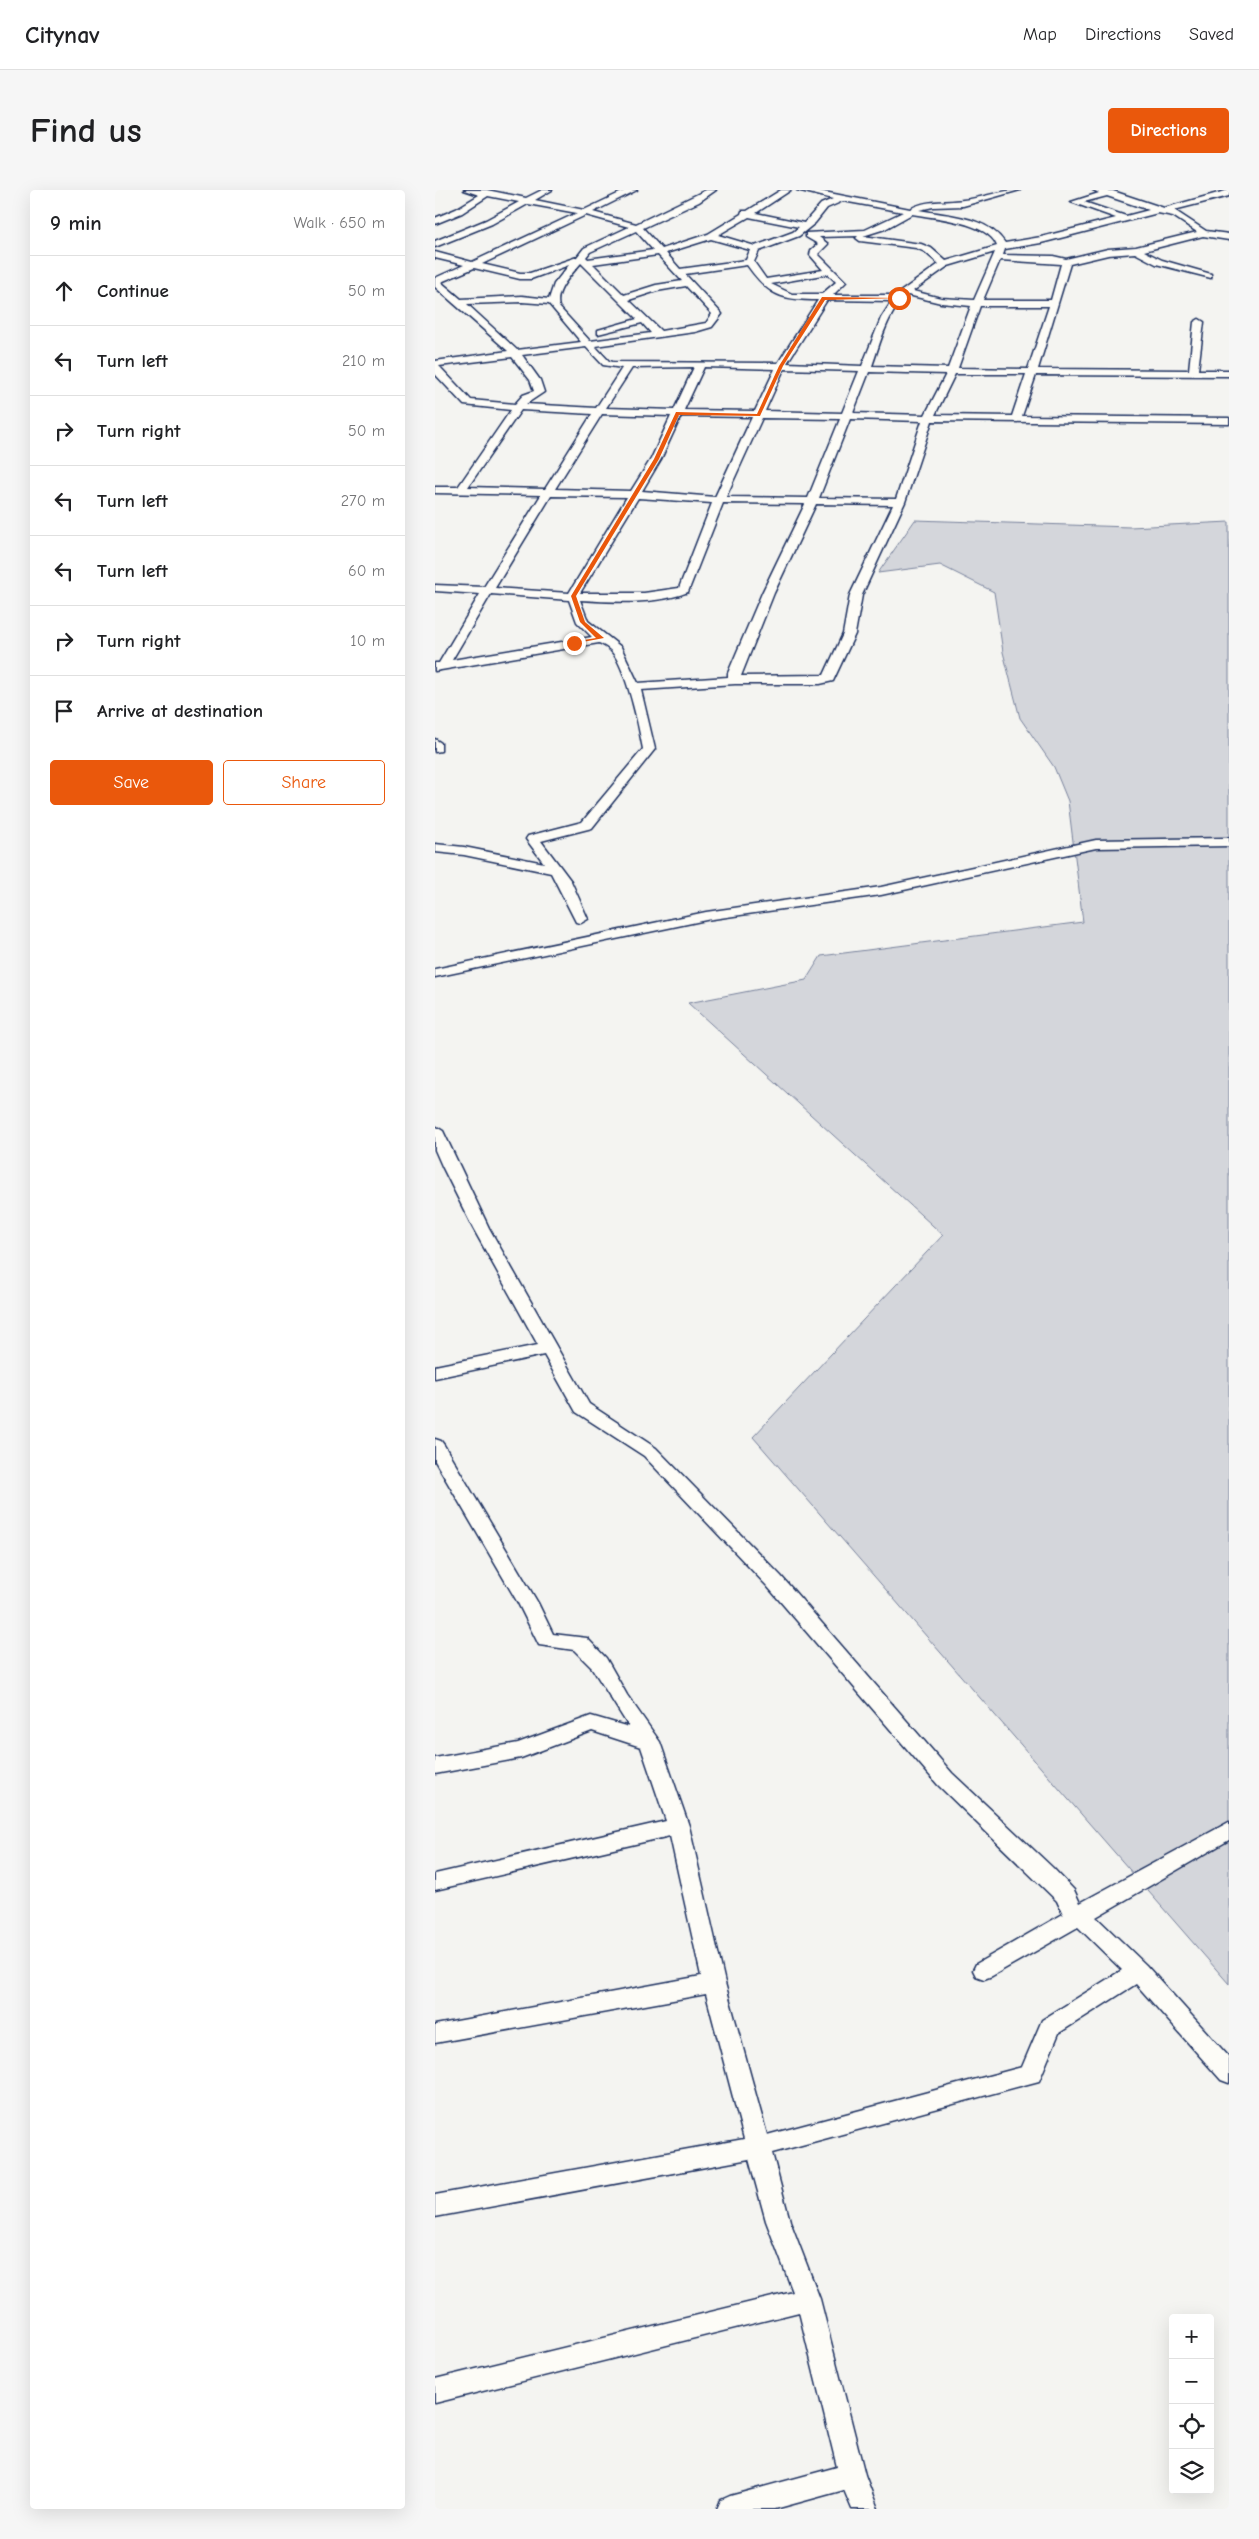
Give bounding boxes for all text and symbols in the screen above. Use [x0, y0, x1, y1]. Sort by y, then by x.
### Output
text: Citynav [25, 21, 100, 49]
text: Map [1023, 24, 1057, 45]
text: Directions [1085, 24, 1161, 45]
text: Saved [1189, 24, 1234, 45]
button: Directions [1108, 108, 1229, 153]
text: Find us [30, 110, 142, 151]
text: 9 min [50, 211, 102, 235]
text: Walk · 650 m [294, 214, 385, 232]
icon: ahead [50, 277, 78, 305]
text: Continue [97, 280, 169, 302]
text: 50 m [348, 282, 385, 300]
route start [888, 287, 911, 310]
icon: left [50, 347, 78, 375]
text: Turn left [97, 350, 168, 372]
text: 210 m [342, 352, 385, 370]
icon: right [50, 417, 78, 445]
text: Turn right [97, 420, 181, 442]
text: 50 m [348, 422, 385, 440]
icon: left [50, 487, 78, 515]
text: Turn left [97, 490, 168, 512]
text: 270 m [341, 492, 385, 510]
icon: left [50, 557, 78, 585]
text: Turn left [97, 560, 168, 582]
text: 60 m [348, 562, 385, 580]
icon: right [50, 627, 78, 655]
text: Turn right [97, 630, 181, 652]
text: 10 m [350, 632, 385, 650]
route end [563, 632, 586, 655]
icon: arrive [50, 697, 78, 725]
text: Arrive at destination [97, 700, 263, 722]
button: Save [50, 760, 213, 805]
button: Share [223, 760, 385, 805]
map controls [1169, 2314, 1214, 2494]
button: + [1169, 2314, 1214, 2359]
button: − [1169, 2359, 1214, 2404]
button: locate [1169, 2404, 1214, 2449]
button: layers [1169, 2449, 1214, 2494]

